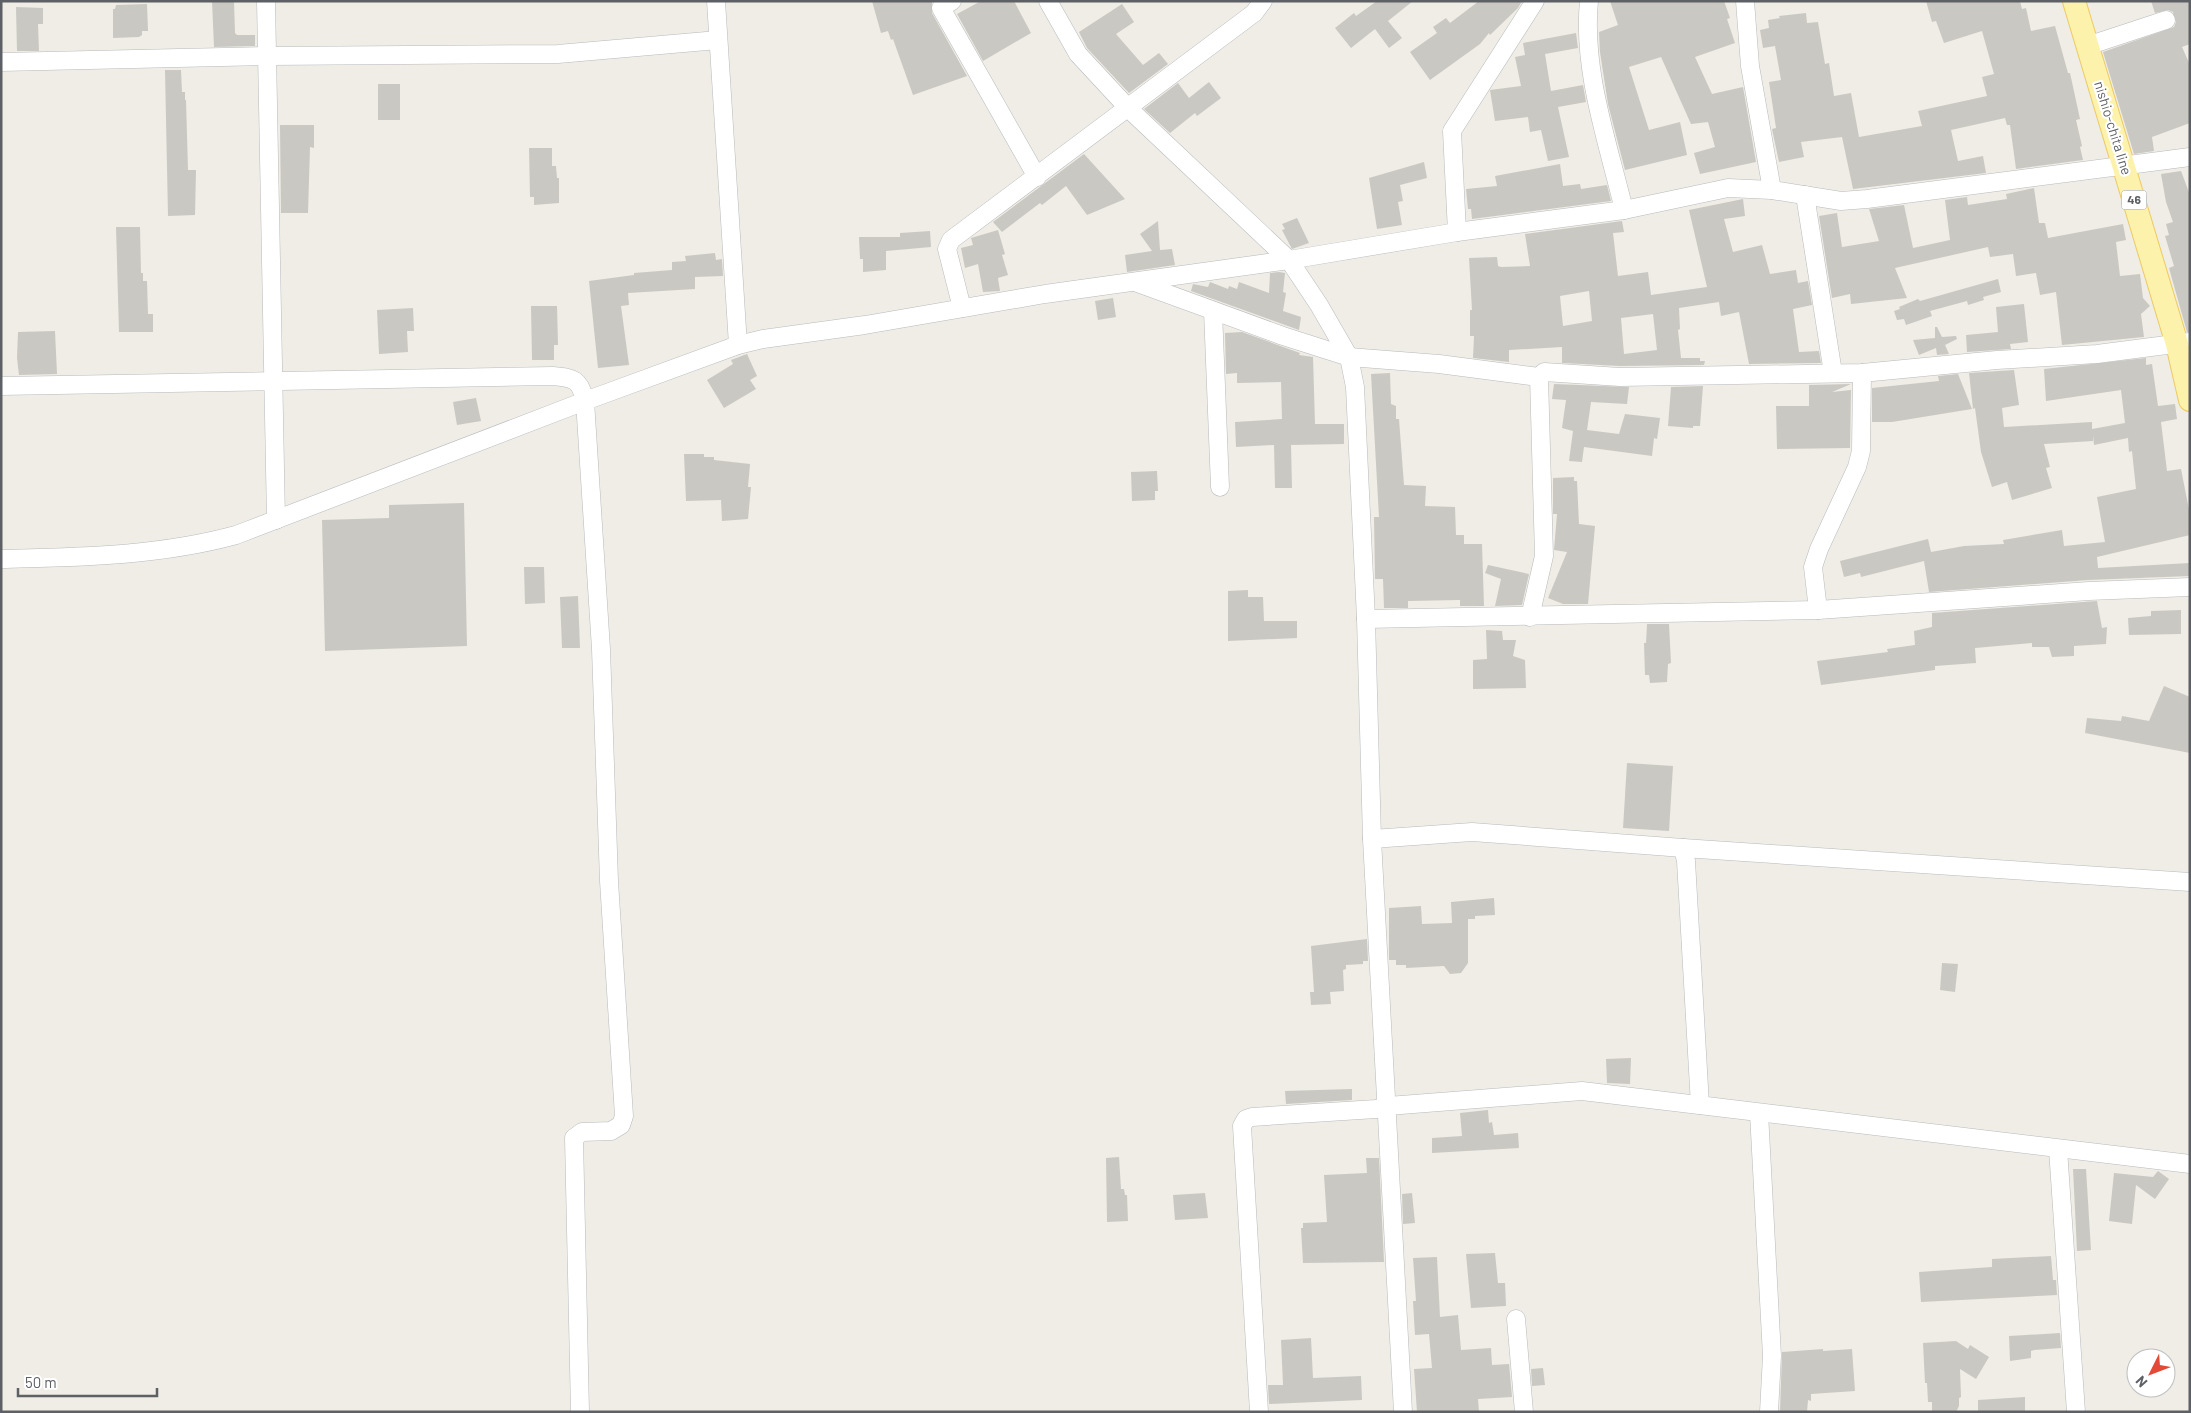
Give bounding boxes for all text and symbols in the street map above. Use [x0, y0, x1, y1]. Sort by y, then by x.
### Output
street label: nishio-chita line [2091, 79, 2136, 177]
road number: 46 [2122, 190, 2146, 210]
north arrow [2126, 1348, 2176, 1398]
scale bar [18, 1366, 156, 1398]
text: 50 m [25, 1373, 57, 1391]
text: N [2132, 1373, 2150, 1391]

